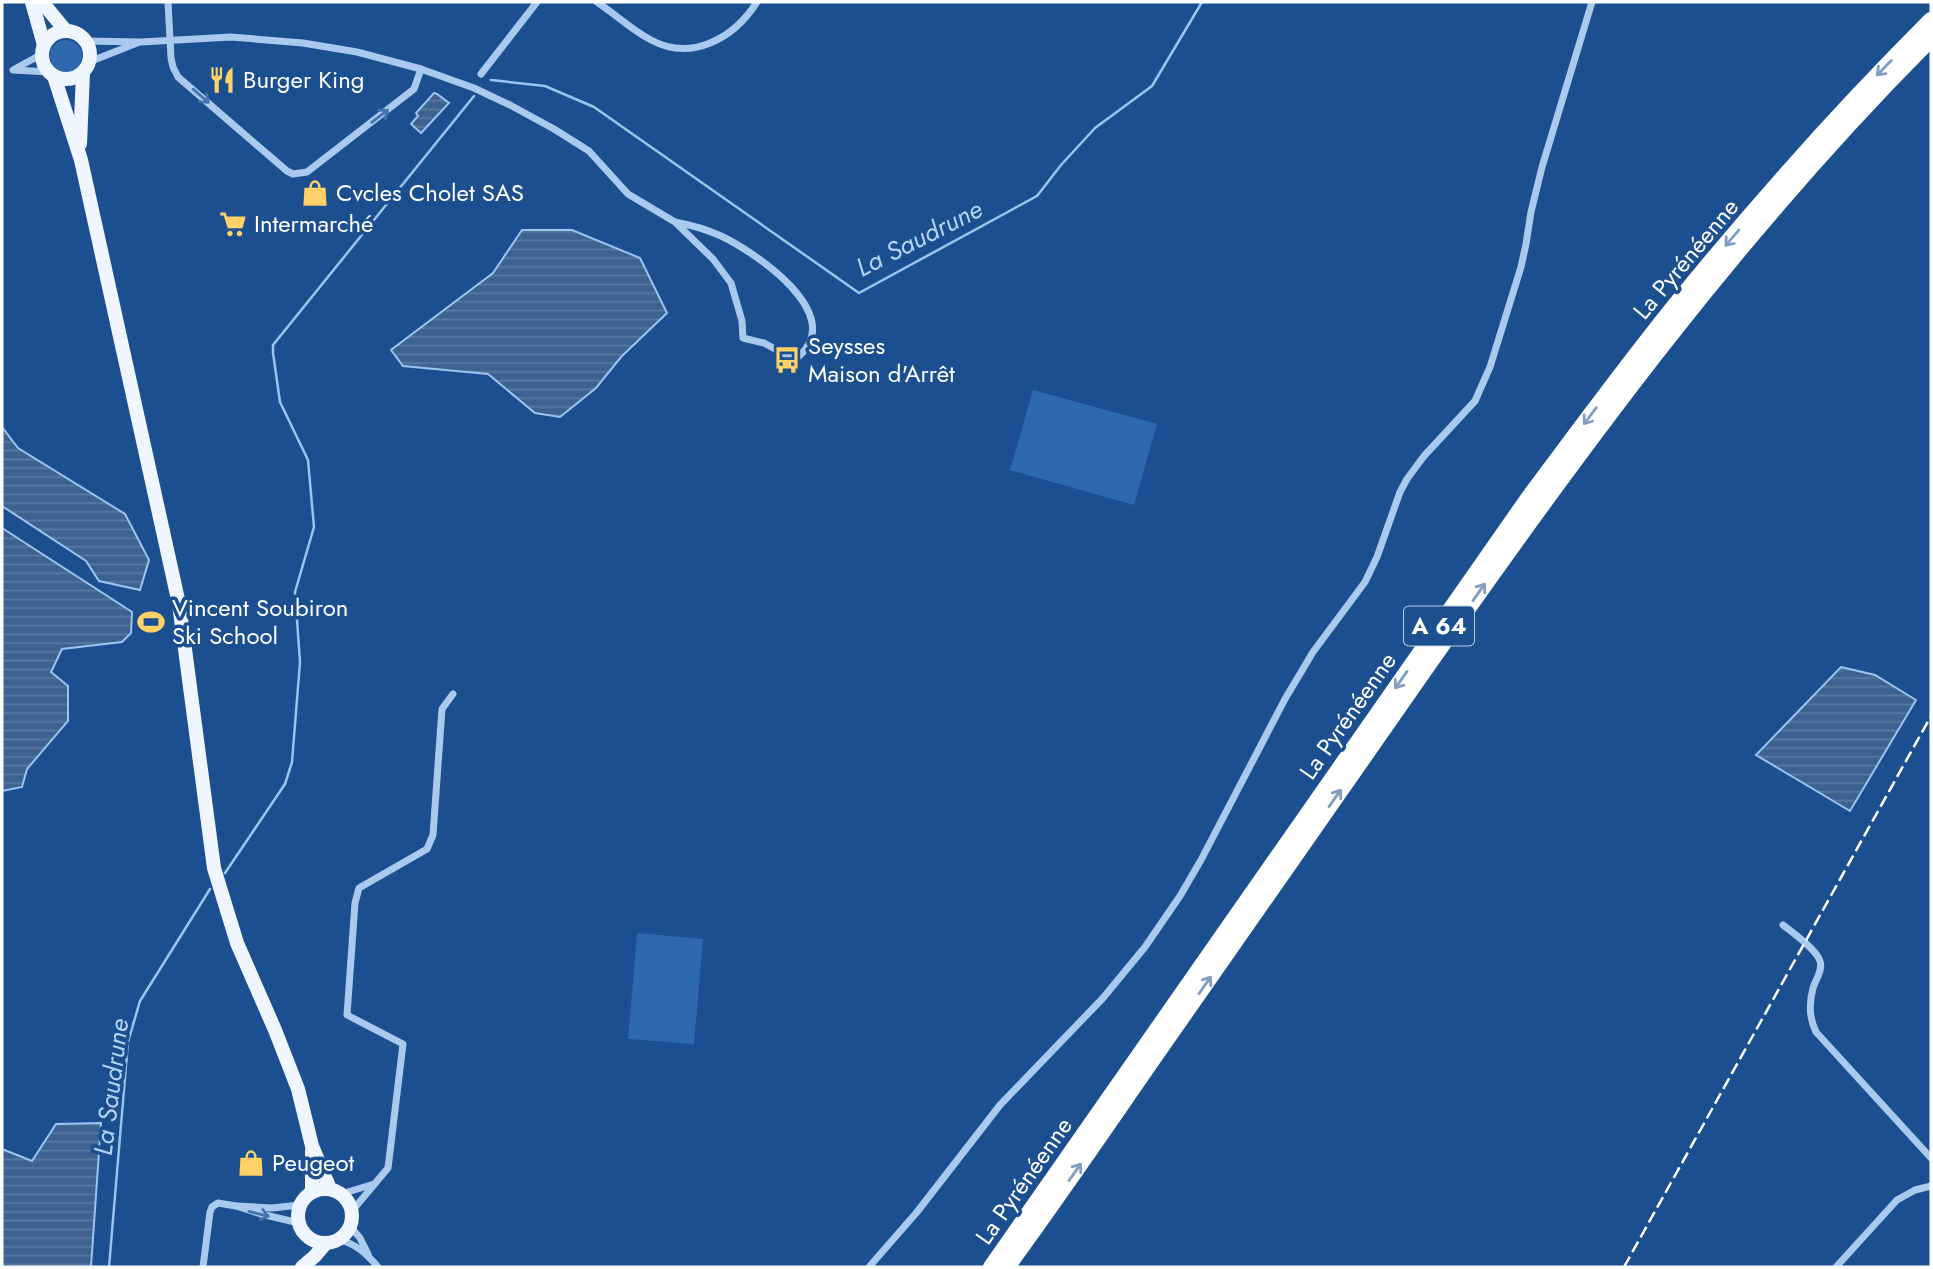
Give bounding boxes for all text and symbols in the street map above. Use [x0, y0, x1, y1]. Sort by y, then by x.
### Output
one-way arrow [1875, 60, 1892, 77]
place label: Burger King [243, 62, 364, 97]
restaurant icon: Burger King [207, 65, 237, 95]
one-way arrow [192, 88, 210, 104]
one-way arrow [371, 108, 389, 123]
place label: Cvcles Cholet SAS [336, 175, 524, 210]
shop icon: Cvcles Cholet SAS [300, 178, 330, 208]
water label: La Saudrune [849, 190, 989, 286]
street label: La Pyrénéenne [1625, 191, 1747, 327]
place label: Intermarché [254, 206, 373, 241]
supermarket icon: Intermarché [218, 209, 248, 239]
one-way arrow [1724, 228, 1740, 246]
place label: Seysses Maison d'Arrêt [808, 328, 955, 391]
bus stop icon: Seysses Maison d'Arrêt [772, 345, 802, 375]
one-way arrow [1583, 406, 1598, 425]
one-way arrow [1472, 582, 1486, 602]
place label: Vincent Soubiron Ski School [172, 590, 348, 653]
road number: A 64 [1404, 606, 1474, 646]
sports icon: Vincent Soubiron Ski School [136, 607, 166, 637]
street label: La Pyrénéenne [1291, 645, 1404, 787]
one-way arrow [1394, 670, 1408, 689]
one-way arrow [1328, 789, 1342, 808]
one-way arrow [1198, 976, 1212, 995]
water label: La Saudrune [84, 1016, 138, 1158]
street label: La Pyrénéenne [967, 1110, 1080, 1252]
place label: Peugeot [272, 1145, 355, 1180]
shop icon: Peugeot [236, 1148, 266, 1178]
one-way arrow [1068, 1163, 1082, 1182]
one-way arrow [248, 1208, 270, 1221]

